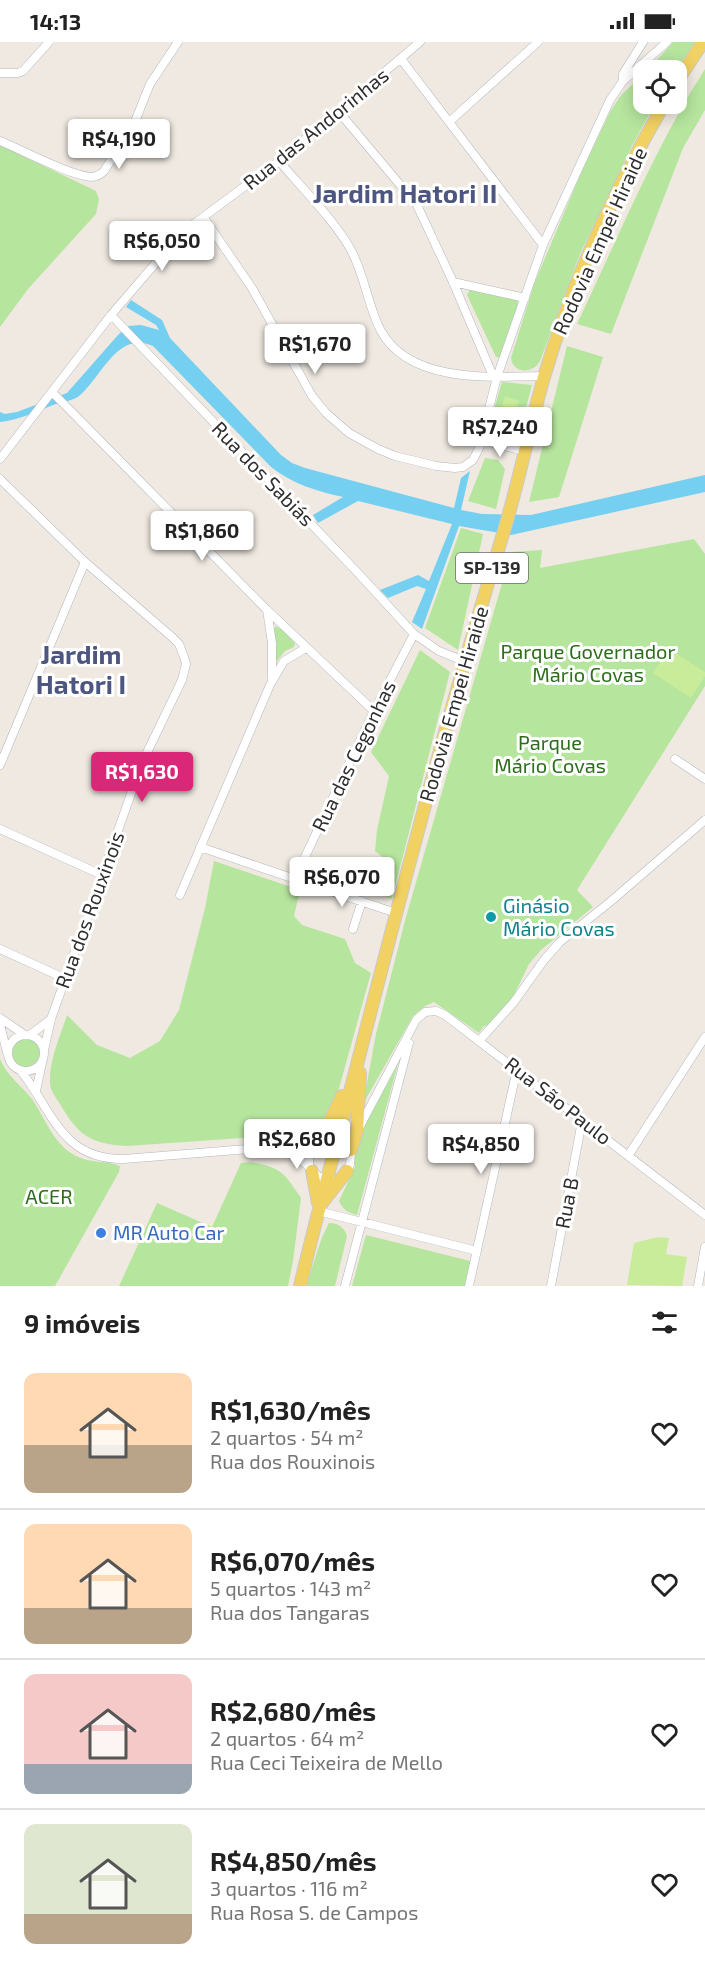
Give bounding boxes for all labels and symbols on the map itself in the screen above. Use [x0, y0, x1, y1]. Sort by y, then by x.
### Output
street label: Rua das Andorinhas [238, 62, 393, 194]
pin: R$4,190 [64, 119, 174, 170]
street label: Rodovia Empei Hiraide [547, 143, 651, 338]
district label: Jardim Hatori II [313, 177, 497, 208]
pin: R$6,050 [107, 221, 217, 272]
pin: R$1,670 [260, 324, 370, 375]
pin: R$7,240 [445, 407, 555, 458]
street label: Rua dos Sabiás [208, 416, 320, 531]
pin: R$1,860 [147, 511, 257, 562]
road number: SP-139 [456, 553, 528, 583]
street label: Rodovia Empei Hiraide [414, 603, 492, 804]
district label: Jardim Hatori I [36, 638, 126, 699]
park label: Parque Governador Mário Covas [501, 639, 675, 686]
street label: Rua das Cegonhas [306, 676, 400, 835]
park label: Parque Mário Covas [494, 730, 606, 777]
pin: R$1,630 [87, 752, 197, 803]
street label: Rua dos Rouxinois [50, 828, 129, 991]
pin: R$6,070 [287, 857, 397, 908]
place label: Ginásio Mário Covas [503, 893, 615, 940]
marker: Ginásio Mário Covas [484, 910, 498, 924]
street label: Rua São Paulo [501, 1051, 617, 1149]
pin: R$2,680 [242, 1119, 352, 1170]
pin: R$4,850 [426, 1124, 536, 1175]
street label: Rua B [549, 1175, 583, 1230]
park label: ACER [25, 1184, 73, 1208]
place label: MR Auto Car [113, 1220, 225, 1244]
marker: MR Auto Car [94, 1226, 108, 1240]

